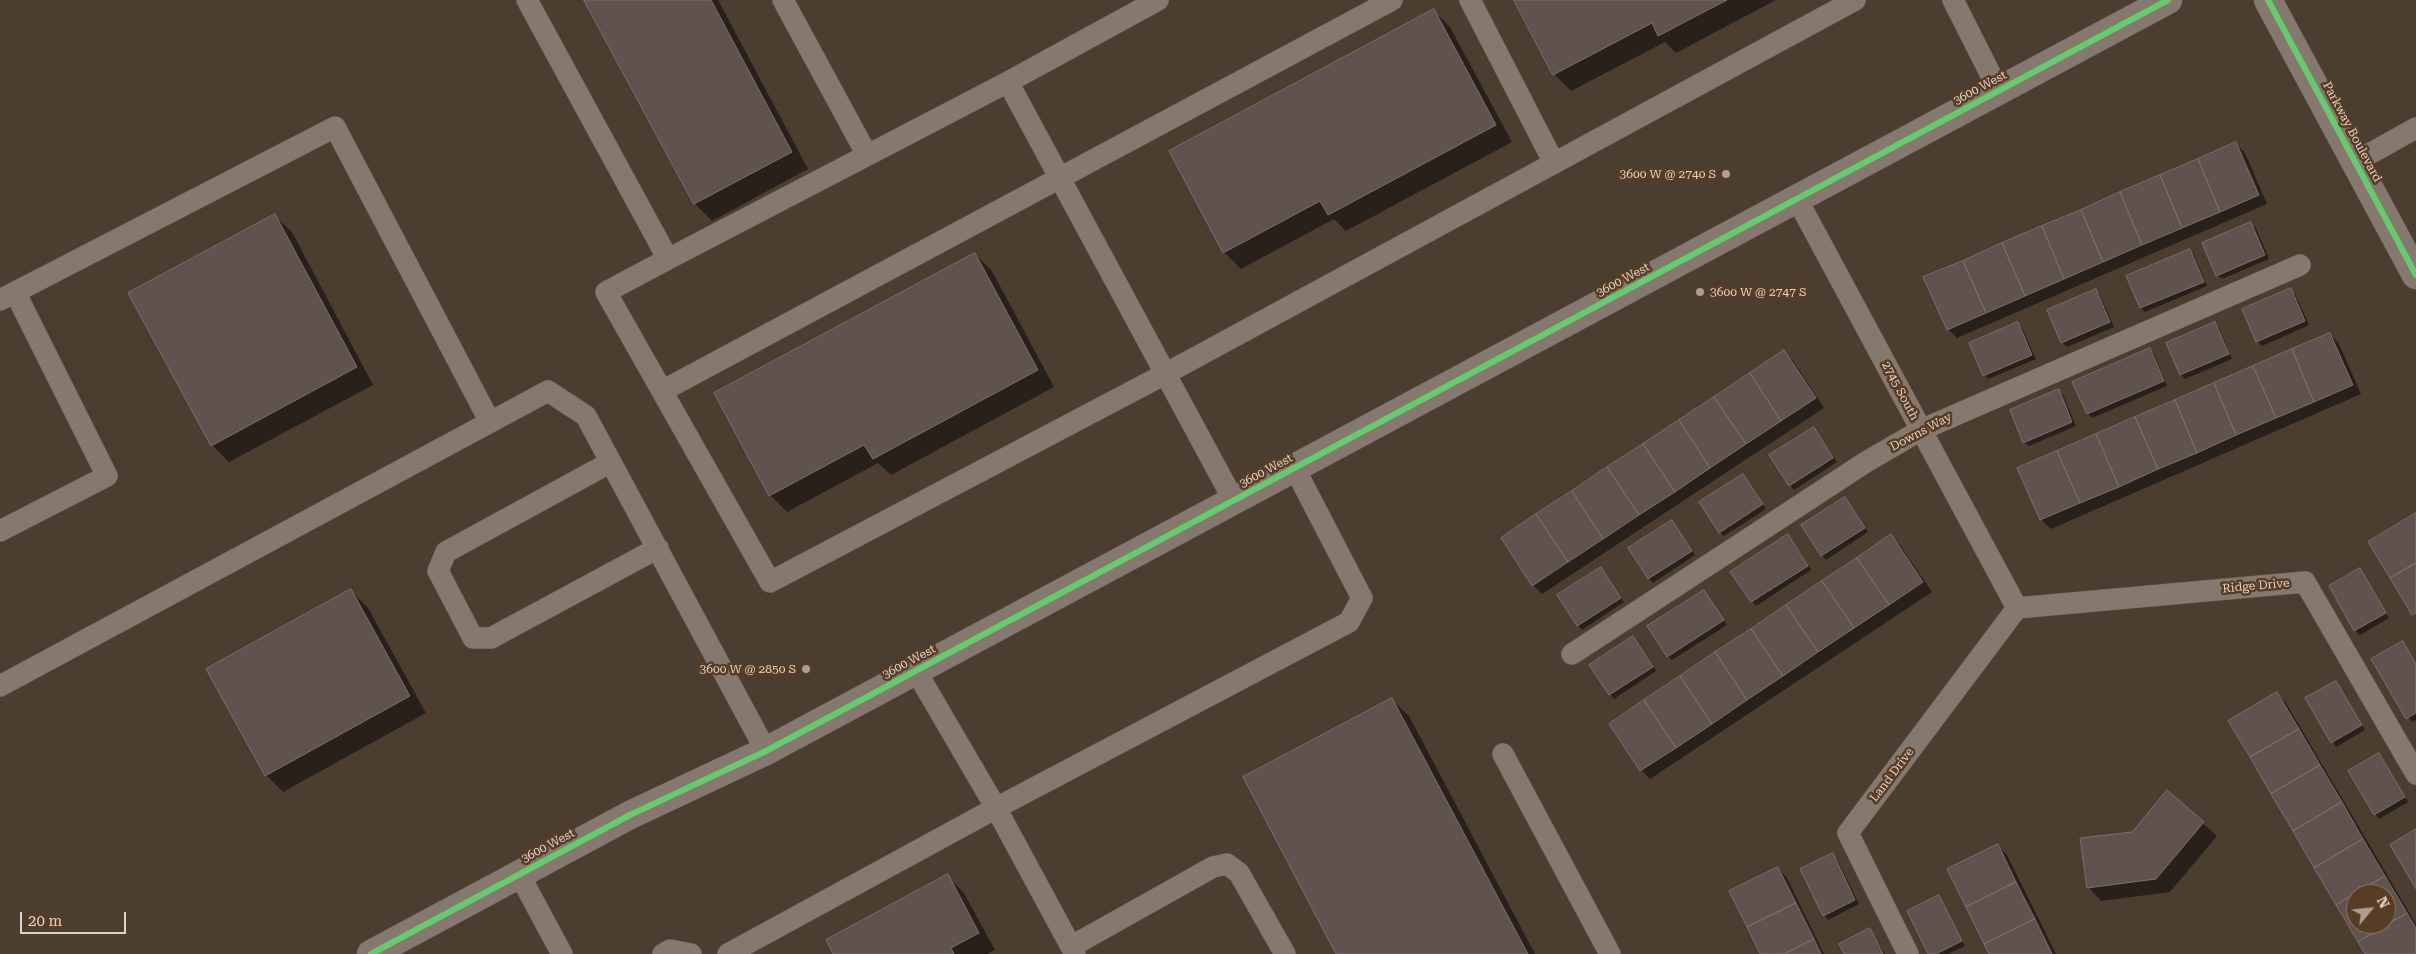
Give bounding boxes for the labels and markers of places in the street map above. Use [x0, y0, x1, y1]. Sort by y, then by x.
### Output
place label: 3600 W @ 2740 S [1619, 167, 1716, 181]
marker: 3600 W @ 2740 S [1720, 168, 1732, 180]
place label: 3600 W @ 2747 S [1710, 285, 1807, 299]
marker: 3600 W @ 2747 S [1694, 286, 1706, 298]
place label: 3600 W @ 2850 S [699, 662, 796, 676]
marker: 3600 W @ 2850 S [800, 663, 812, 675]

